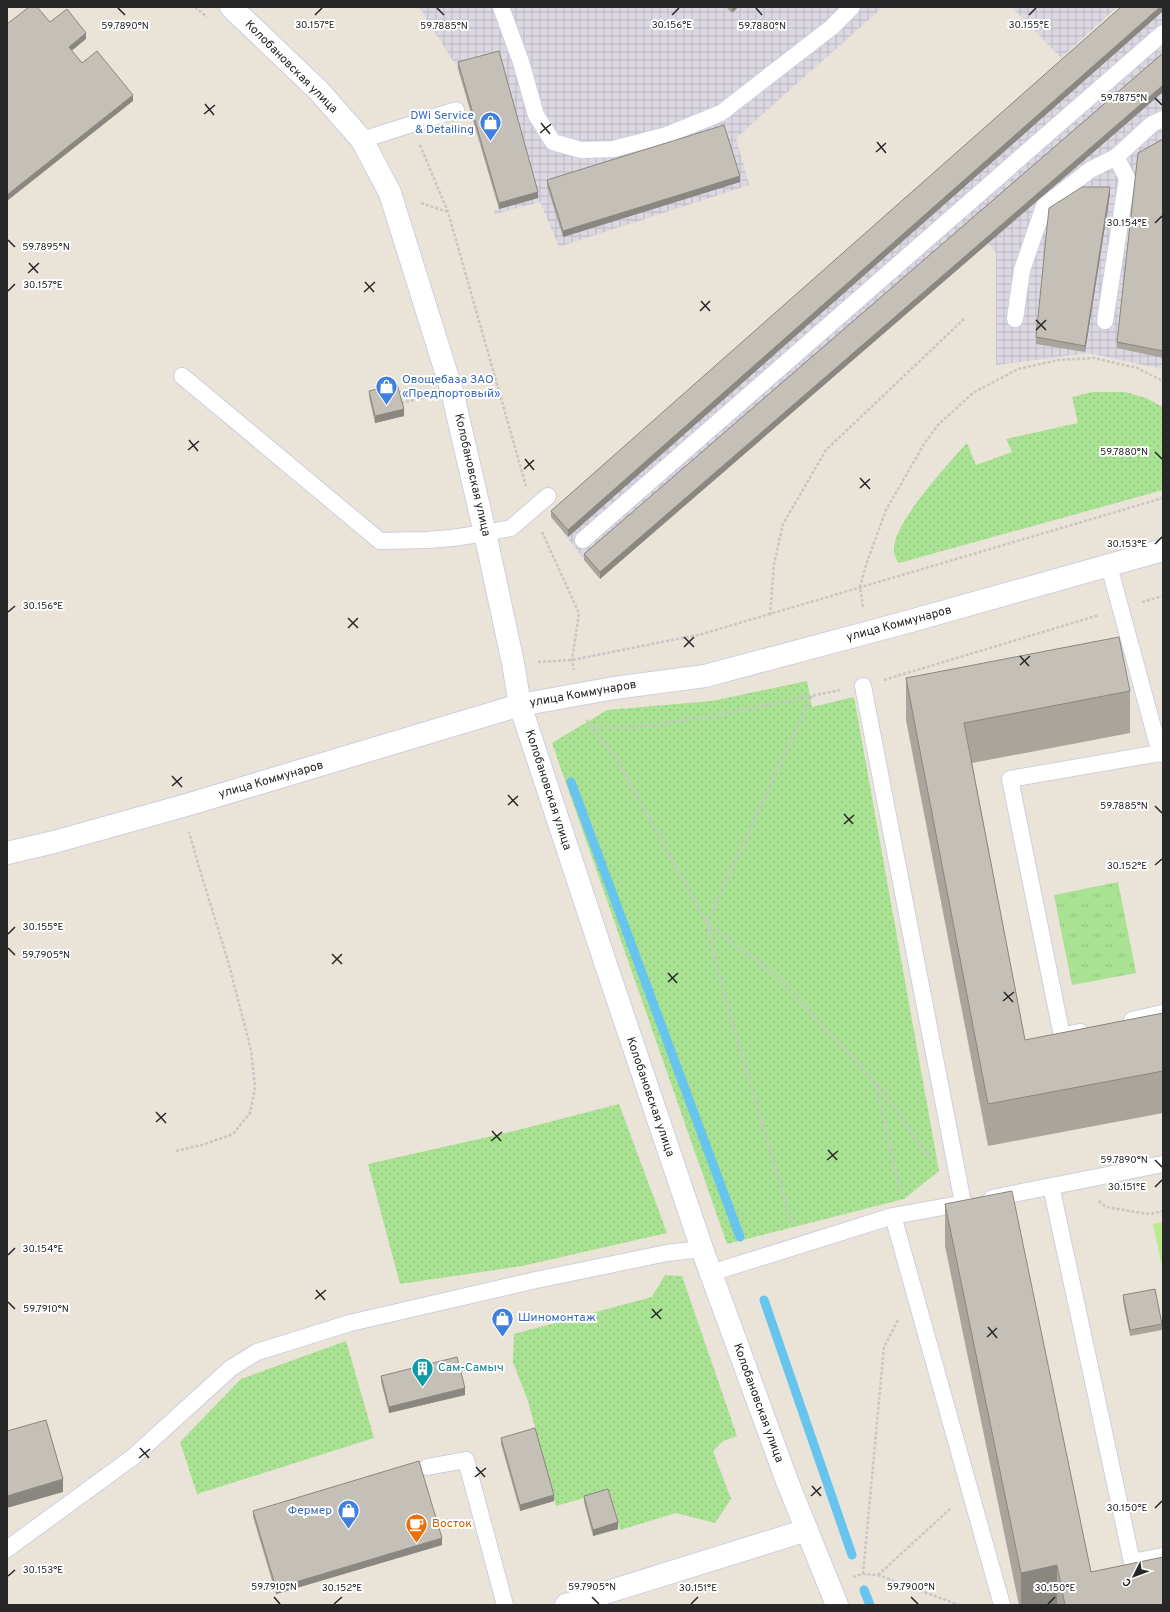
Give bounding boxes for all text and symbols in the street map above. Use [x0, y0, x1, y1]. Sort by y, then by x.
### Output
street label: Колобановская улица [241, 17, 341, 117]
text: 30.157°E [295, 19, 335, 32]
text: 30.156°E [652, 19, 692, 32]
text: 30.155°E [1009, 19, 1049, 32]
text: 59.7890°N [101, 20, 149, 33]
text: 59.7885°N [420, 20, 468, 33]
text: 59.7880°N [738, 20, 786, 33]
text: 59.7875°N [1101, 92, 1147, 105]
place label: DWi Service & Detailing [410, 108, 474, 138]
shop icon: DWi Service & Detailing [477, 110, 503, 143]
text: 30.154°E [1106, 217, 1148, 230]
text: 59.7895°N [22, 241, 70, 254]
text: 30.157°E [23, 279, 63, 292]
place label: Овощебаза ЗАО «Предпортовый» [402, 372, 500, 402]
shop icon: Овощебаза ЗАО «Предпортовый» [373, 374, 399, 407]
street label: Колобановская улица [450, 412, 494, 538]
text: 59.7880°N [1100, 446, 1148, 459]
text: 30.153°E [1107, 538, 1147, 551]
text: 30.156°E [23, 600, 63, 613]
street label: улица Коммунаров [845, 602, 953, 646]
street label: улица Коммунаров [528, 677, 638, 711]
street label: Колобановская улица [521, 728, 575, 852]
street label: улица Коммунаров [217, 757, 325, 803]
text: 59.7885°N [1100, 800, 1148, 813]
text: 30.152°E [1107, 860, 1147, 873]
text: 30.155°E [23, 921, 63, 934]
text: 59.7905°N [22, 949, 70, 962]
street label: Колобановская улица [622, 1035, 678, 1159]
text: 59.7890°N [1100, 1154, 1148, 1167]
text: 30.151°E [1108, 1181, 1146, 1194]
text: 30.154°E [22, 1243, 64, 1256]
text: 59.7910°N [23, 1303, 69, 1316]
shop icon: Шиномонтаж [489, 1305, 515, 1338]
place label: Шиномонтаж [518, 1310, 596, 1326]
street label: Колобановская улица [729, 1341, 787, 1465]
building icon: Сам-Самыч [410, 1355, 436, 1388]
place label: Сам-Самыч [438, 1360, 504, 1376]
shop icon: Фермер [335, 1498, 361, 1531]
text: 30.150°E [1106, 1502, 1148, 1515]
place label: Фермер [288, 1503, 332, 1519]
cafe icon: Восток [404, 1511, 430, 1544]
place label: Восток [432, 1516, 472, 1532]
north arrow [1114, 1556, 1154, 1596]
text: 30.153°E [23, 1564, 63, 1577]
text: С [1120, 1575, 1135, 1589]
text: 59.7910°N [251, 1581, 297, 1594]
text: 59.7905°N [568, 1581, 616, 1594]
text: 59.7900°N [887, 1581, 935, 1594]
text: 30.152°E [322, 1582, 362, 1595]
text: 30.151°E [679, 1582, 717, 1595]
text: 30.150°E [1034, 1582, 1076, 1595]

